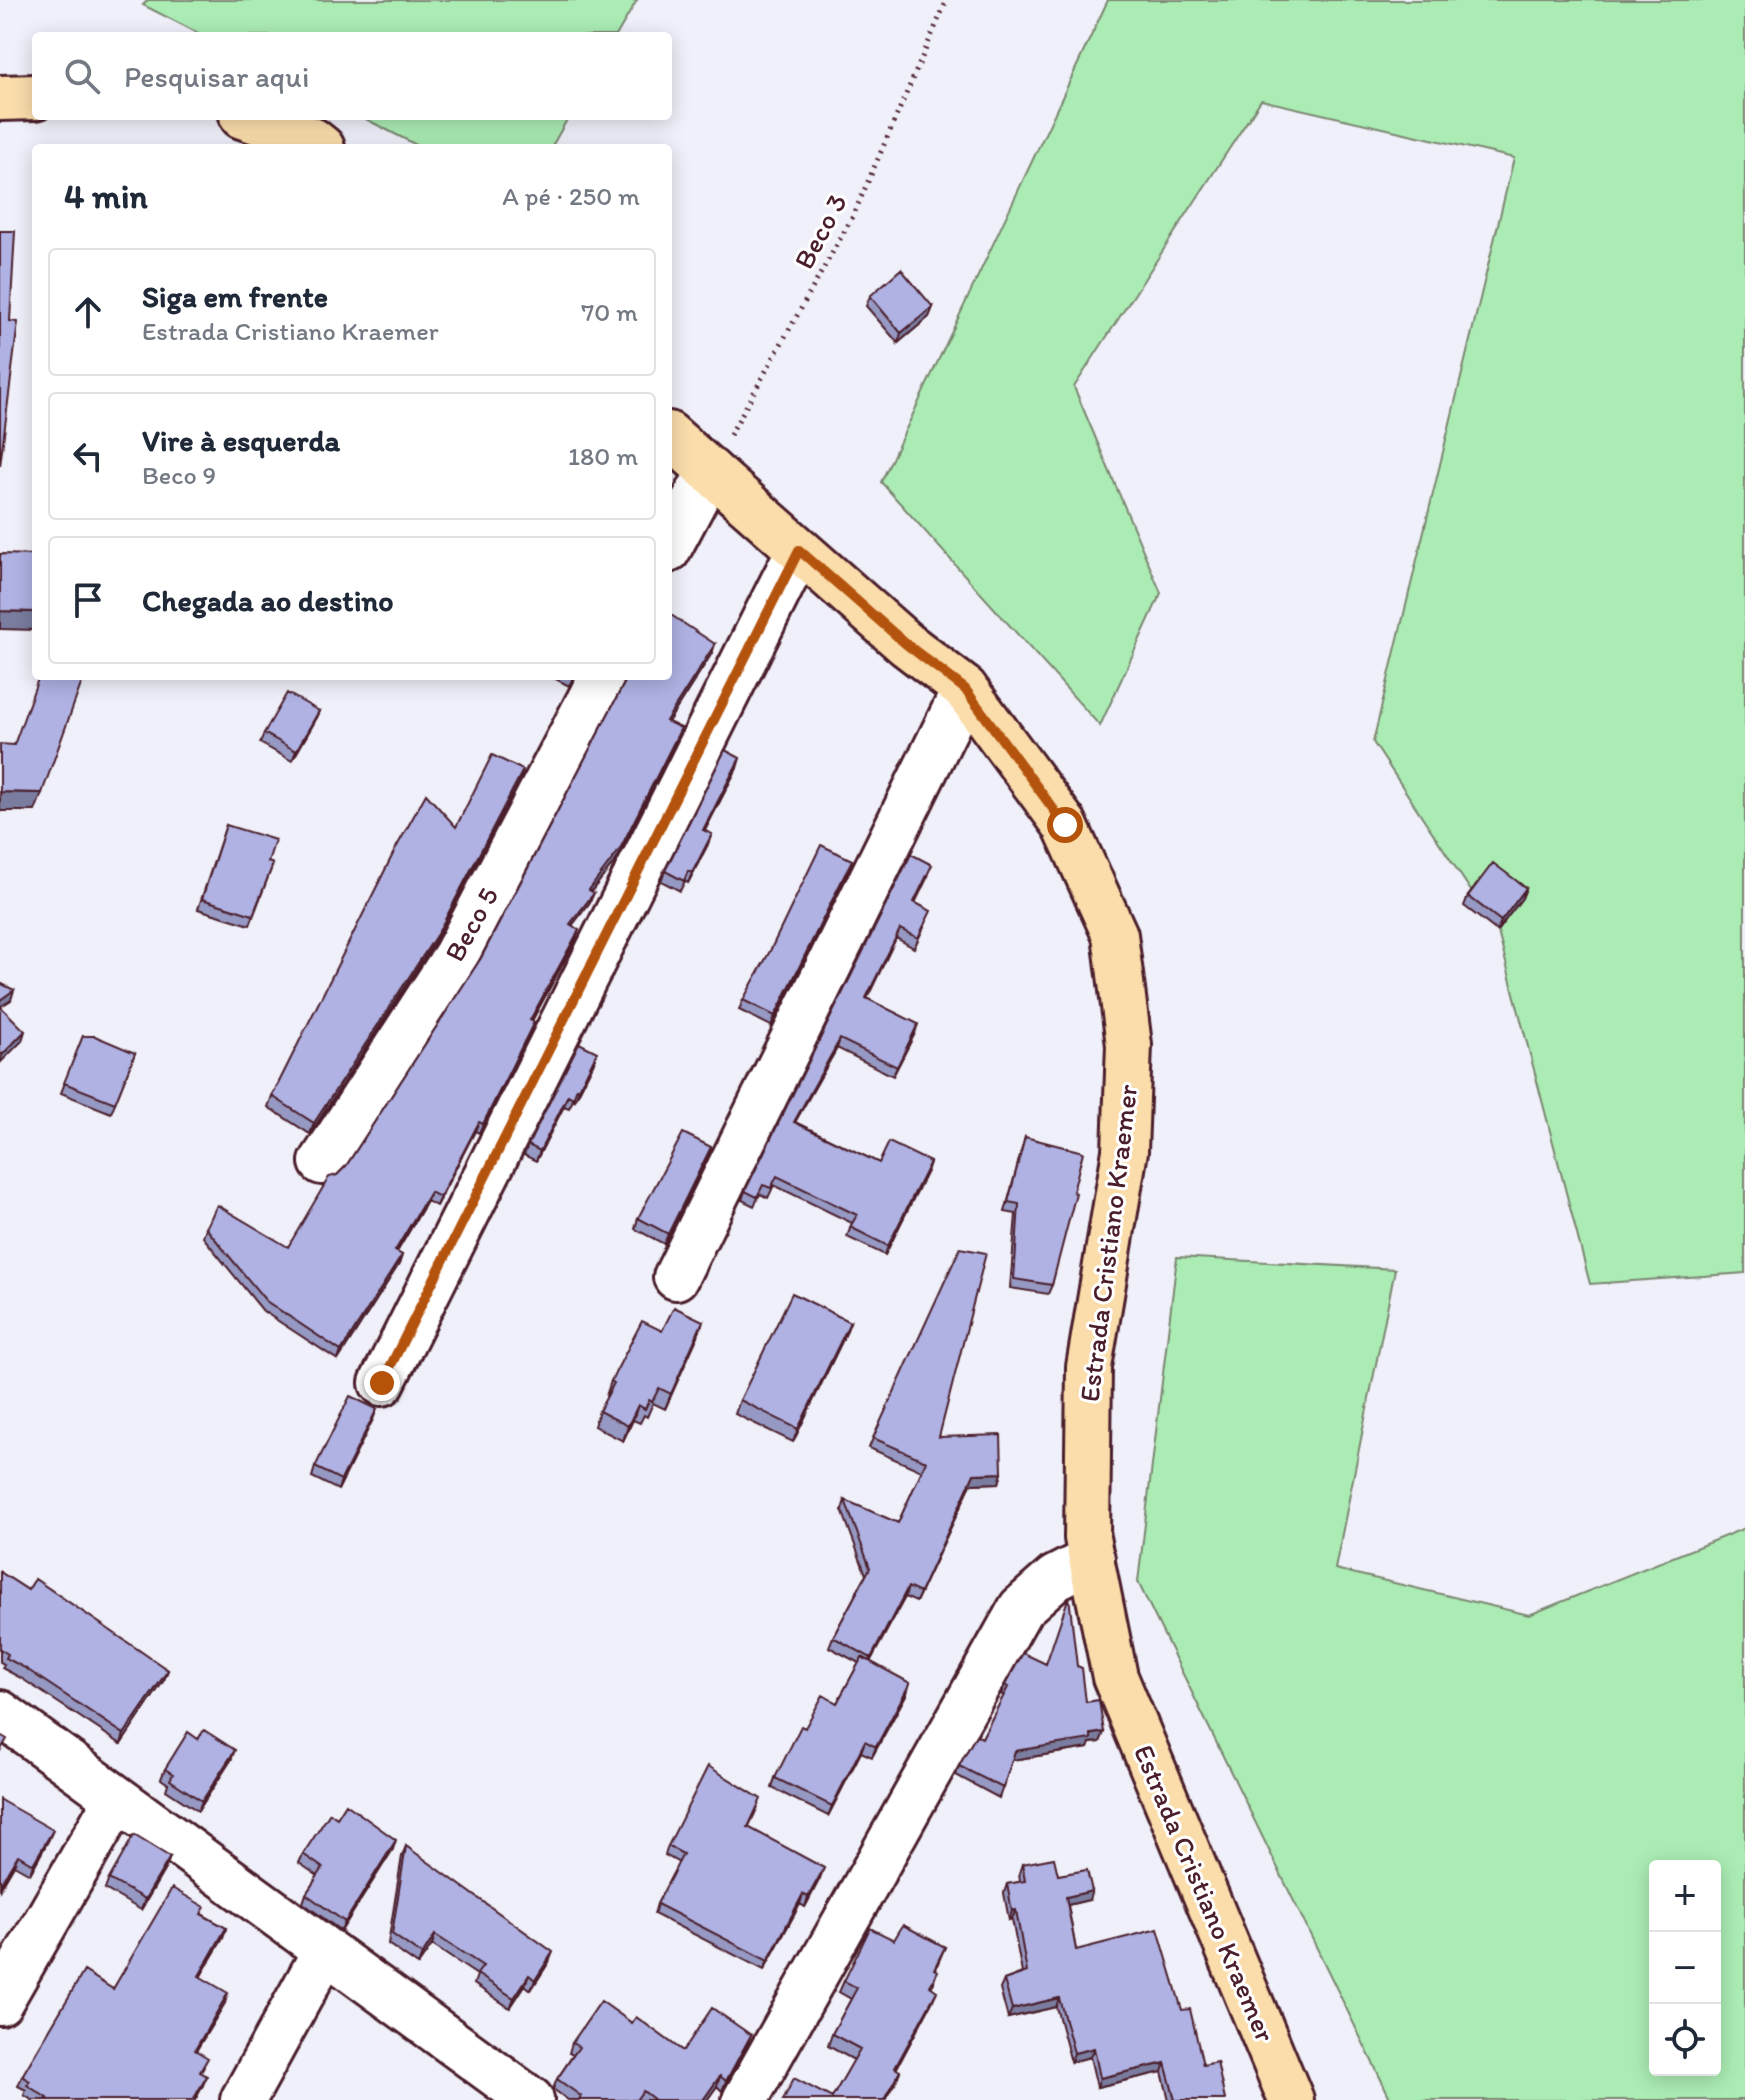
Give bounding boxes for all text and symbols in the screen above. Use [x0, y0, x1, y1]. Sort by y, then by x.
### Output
search box [32, 32, 672, 120]
icon: search [60, 54, 104, 98]
text: Pesquisar aqui [124, 58, 309, 95]
text: 4 min [64, 176, 148, 217]
text: A pé · 250 m [502, 180, 640, 212]
street label: Beco 3 [786, 188, 854, 274]
text: Siga em frente [142, 278, 328, 315]
icon: ahead [66, 290, 110, 334]
text: 70 m [581, 296, 638, 328]
text: Estrada Cristiano Kraemer [142, 315, 439, 347]
text: Vire à esquerda [142, 422, 340, 459]
icon: left [66, 434, 110, 478]
text: 180 m [568, 440, 638, 472]
text: Beco 9 [142, 459, 216, 491]
icon: arrive [66, 578, 110, 622]
text: Chegada ao destino [142, 582, 394, 619]
route start [1047, 807, 1083, 843]
street label: Beco 5 [437, 881, 505, 967]
street label: Estrada Cristiano Kraemer [1072, 1082, 1144, 1404]
route end [364, 1365, 400, 1401]
street label: Estrada Cristiano Kraemer [1127, 1739, 1283, 2047]
map controls [1649, 1860, 1721, 2076]
button: + [1649, 1860, 1721, 1932]
button: − [1649, 1932, 1721, 2004]
button: locate [1649, 2004, 1721, 2076]

